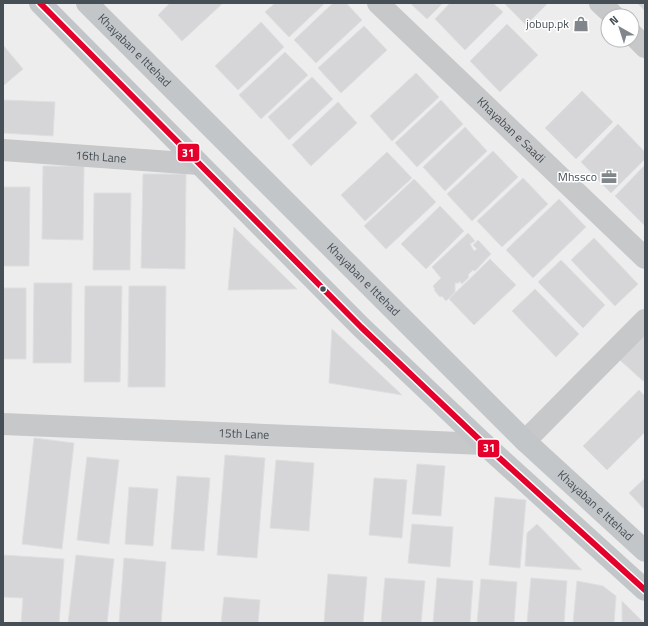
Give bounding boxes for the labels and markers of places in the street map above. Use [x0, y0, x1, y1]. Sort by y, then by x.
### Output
place label: jobup.pk [525, 14, 569, 33]
shop icon: jobup.pk [572, 15, 590, 33]
place label: Mhssco [558, 167, 597, 186]
office icon: Mhssco [600, 168, 618, 186]
unlabelled marker [318, 284, 328, 294]

